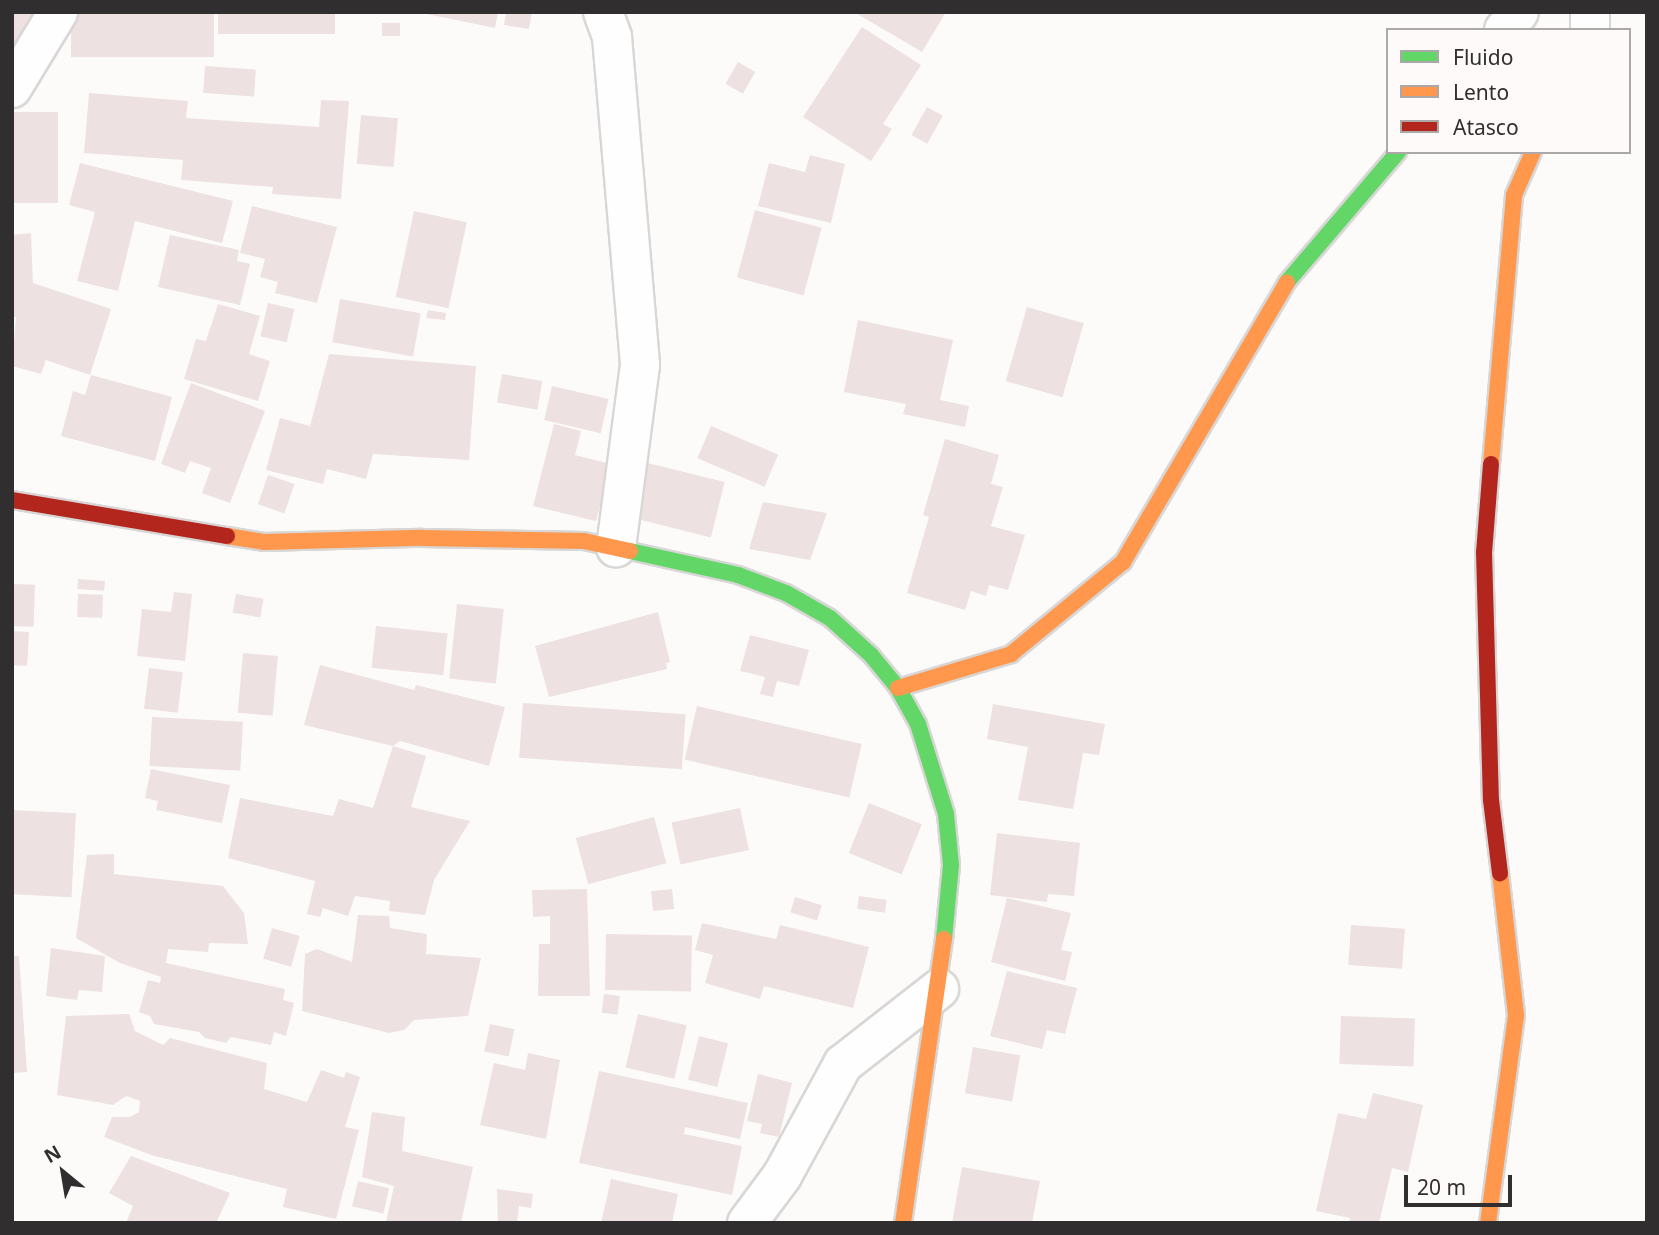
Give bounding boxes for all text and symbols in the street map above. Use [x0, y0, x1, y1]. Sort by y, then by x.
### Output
legend [1386, 28, 1631, 154]
text: Fluido [1453, 43, 1513, 71]
text: Lento [1453, 78, 1509, 106]
text: Atasco [1453, 113, 1519, 141]
north arrow [28, 1137, 98, 1207]
text: N [39, 1139, 66, 1169]
scale bar [1407, 1162, 1516, 1206]
text: 20 m [1417, 1173, 1466, 1201]

